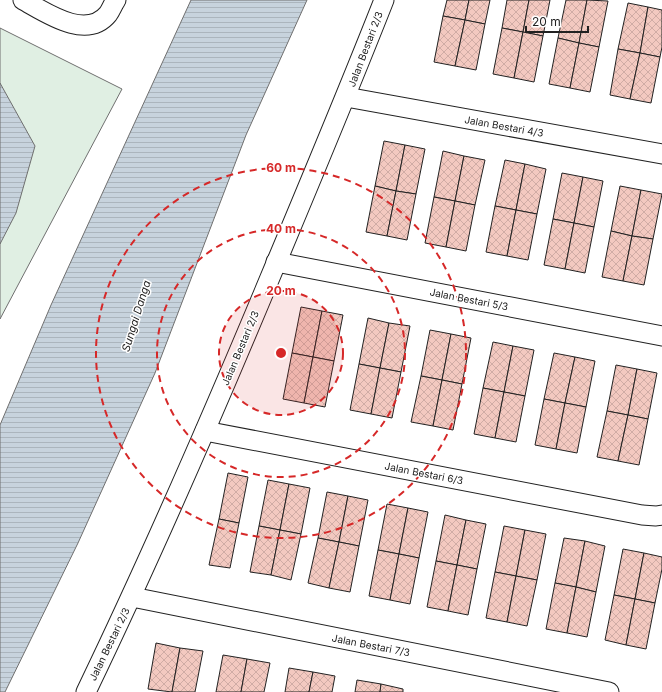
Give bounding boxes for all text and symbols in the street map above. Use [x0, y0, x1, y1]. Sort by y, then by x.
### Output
scale bar [526, 8, 588, 34]
street label: Jalan Bestari 2/3 [345, 10, 385, 88]
text: 20 m [532, 14, 561, 29]
street label: Jalan Bestari 4/3 [464, 113, 544, 139]
text: 60 m [266, 160, 296, 175]
text: 40 m [266, 221, 296, 236]
water label: Sungai Danga [118, 278, 154, 353]
text: 20 m [266, 283, 296, 298]
street label: Jalan Bestari 5/3 [429, 286, 509, 312]
street label: Jalan Bestari 2/3 [219, 309, 261, 387]
centre of rings [274, 346, 288, 360]
street label: Jalan Bestari 6/3 [384, 459, 464, 487]
street label: Jalan Bestari 2/3 [86, 606, 132, 682]
street label: Jalan Bestari 7/3 [331, 632, 411, 658]

